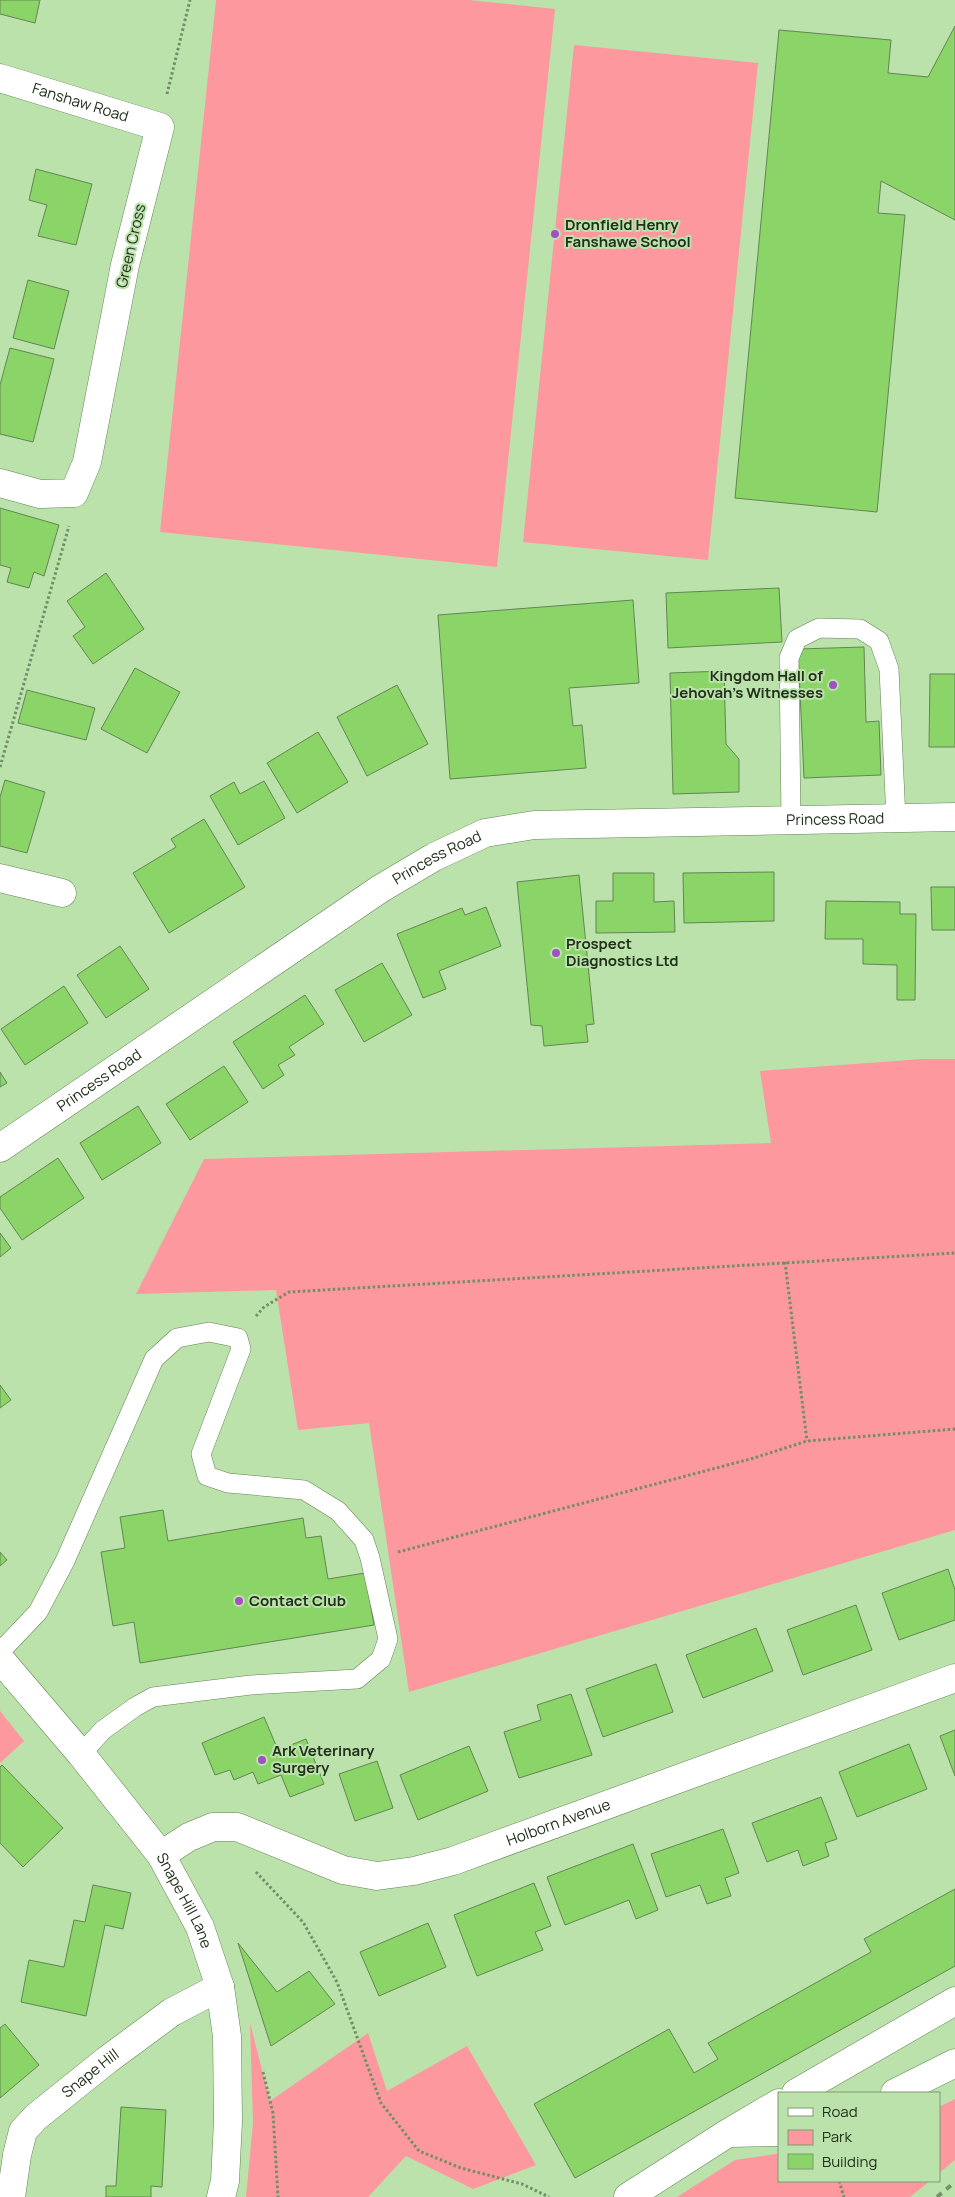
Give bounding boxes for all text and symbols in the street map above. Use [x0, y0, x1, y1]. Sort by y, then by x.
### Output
street label: Fanshaw Road [30, 78, 131, 127]
street label: Green Cross [111, 202, 150, 290]
place label: Dronfield Henry Fanshawe School [565, 214, 691, 252]
marker: Dronfield Henry Fanshawe School [549, 228, 561, 240]
place label: Kingdom Hall of Jehovah's Witnesses [672, 665, 823, 703]
marker: Kingdom Hall of Jehovah's Witnesses [827, 679, 839, 691]
street label: Princess Road [786, 807, 885, 830]
street label: Princess Road [388, 825, 485, 889]
place label: Prospect Diagnostics Ltd [566, 933, 678, 971]
marker: Prospect Diagnostics Ltd [550, 947, 562, 959]
street label: Princess Road [52, 1044, 145, 1116]
place label: Contact Club [249, 1590, 346, 1611]
marker: Contact Club [233, 1595, 245, 1607]
place label: Ark Veterinary Surgery [272, 1740, 375, 1778]
marker: Ark Veterinary Surgery [256, 1754, 268, 1766]
street label: Holborn Avenue [503, 1793, 613, 1851]
street label: Snape Hill Lane [152, 1849, 217, 1951]
street label: Snape Hill [57, 2044, 123, 2102]
legend [778, 2092, 940, 2182]
text: Road [822, 2101, 858, 2122]
text: Park [822, 2126, 852, 2147]
text: Building [822, 2151, 877, 2172]

